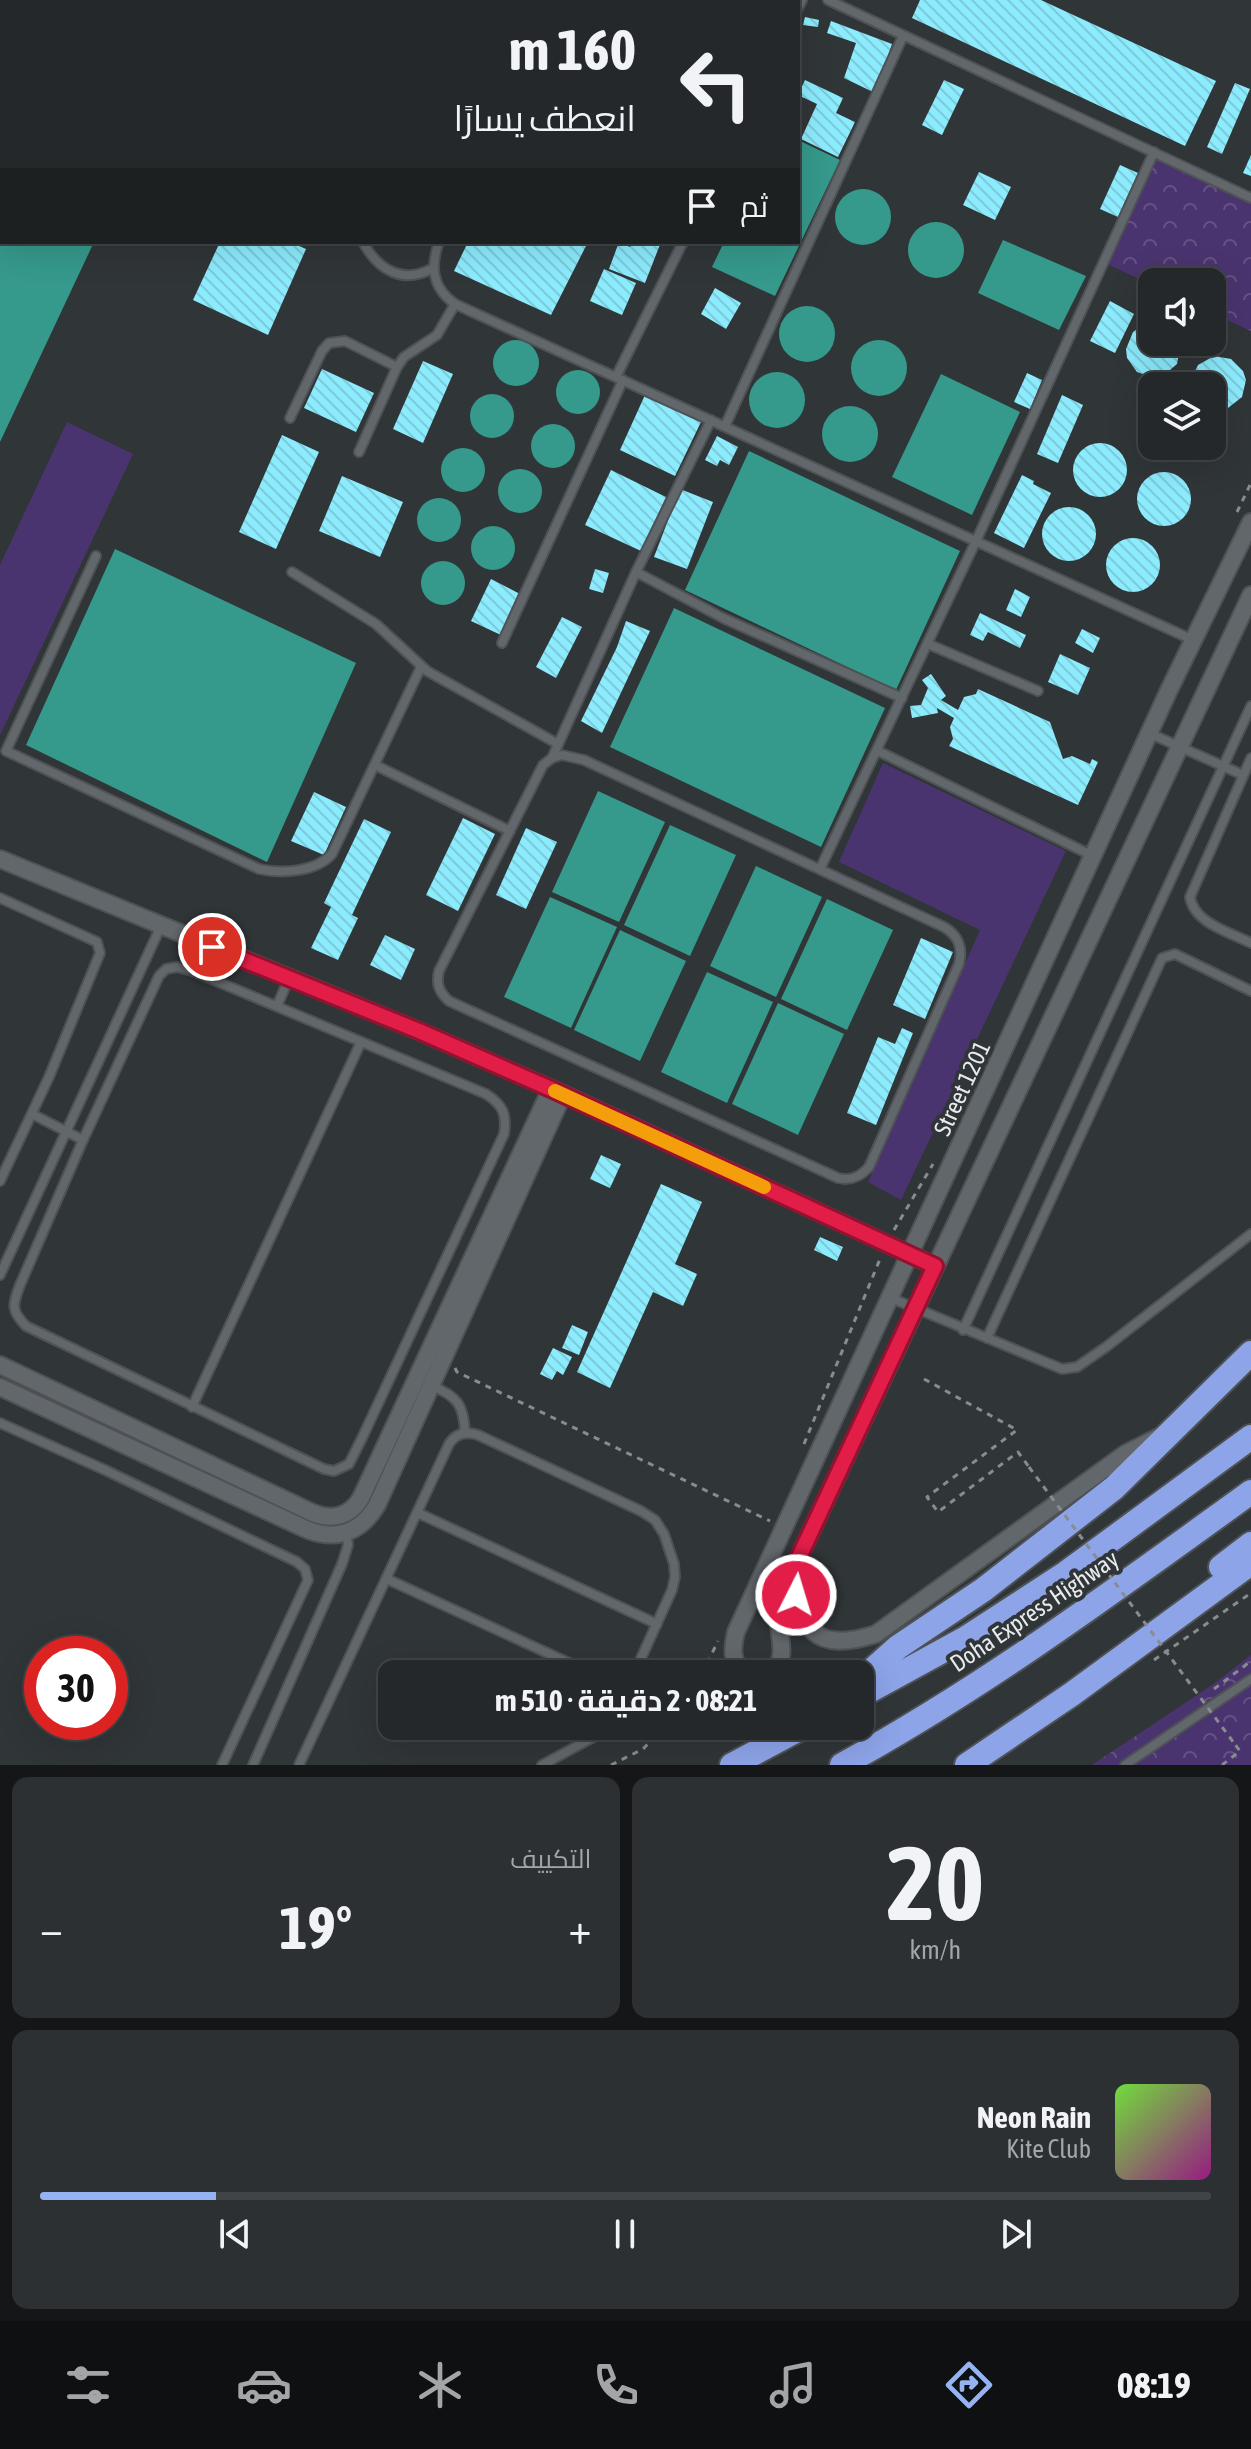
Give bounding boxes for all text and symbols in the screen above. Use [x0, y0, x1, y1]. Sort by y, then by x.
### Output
text: 160 m [509, 18, 636, 82]
icon: left [664, 32, 768, 136]
text: انعطف يسارًا [454, 97, 636, 139]
icon: arrive [680, 184, 724, 228]
text: ثم [740, 189, 768, 223]
map controls [1138, 268, 1226, 460]
button: sound [1138, 268, 1226, 356]
button: layers [1138, 372, 1226, 460]
pin [178, 913, 246, 981]
icon: arrive [190, 925, 234, 969]
street label: Street 1201 [928, 1036, 996, 1140]
street label: Doha Express Highway [945, 1545, 1123, 1677]
position arrow [754, 1553, 838, 1637]
speed limit sign: 30 [24, 1636, 128, 1740]
text: 08:21 · 2 دقيقة · 510 m [495, 1683, 757, 1717]
text: 20 [886, 1823, 984, 1942]
text: التكييف [510, 1844, 592, 1874]
text: 19° [279, 1893, 352, 1962]
text: − [40, 1903, 63, 1953]
text: + [569, 1903, 592, 1953]
text: km/h [909, 1935, 961, 1965]
text: Neon Rain [977, 2100, 1091, 2134]
text: Kite Club [1006, 2134, 1091, 2164]
icon: previous [213, 2212, 257, 2256]
icon: pause [603, 2212, 647, 2256]
icon: next [994, 2212, 1038, 2256]
icon: filters [60, 2357, 116, 2413]
icon: car [236, 2357, 292, 2413]
icon: climate [412, 2357, 468, 2413]
icon: phone [588, 2357, 644, 2413]
icon: music [765, 2357, 821, 2413]
icon: directions [941, 2357, 997, 2413]
text: 08:19 [1117, 2364, 1191, 2406]

